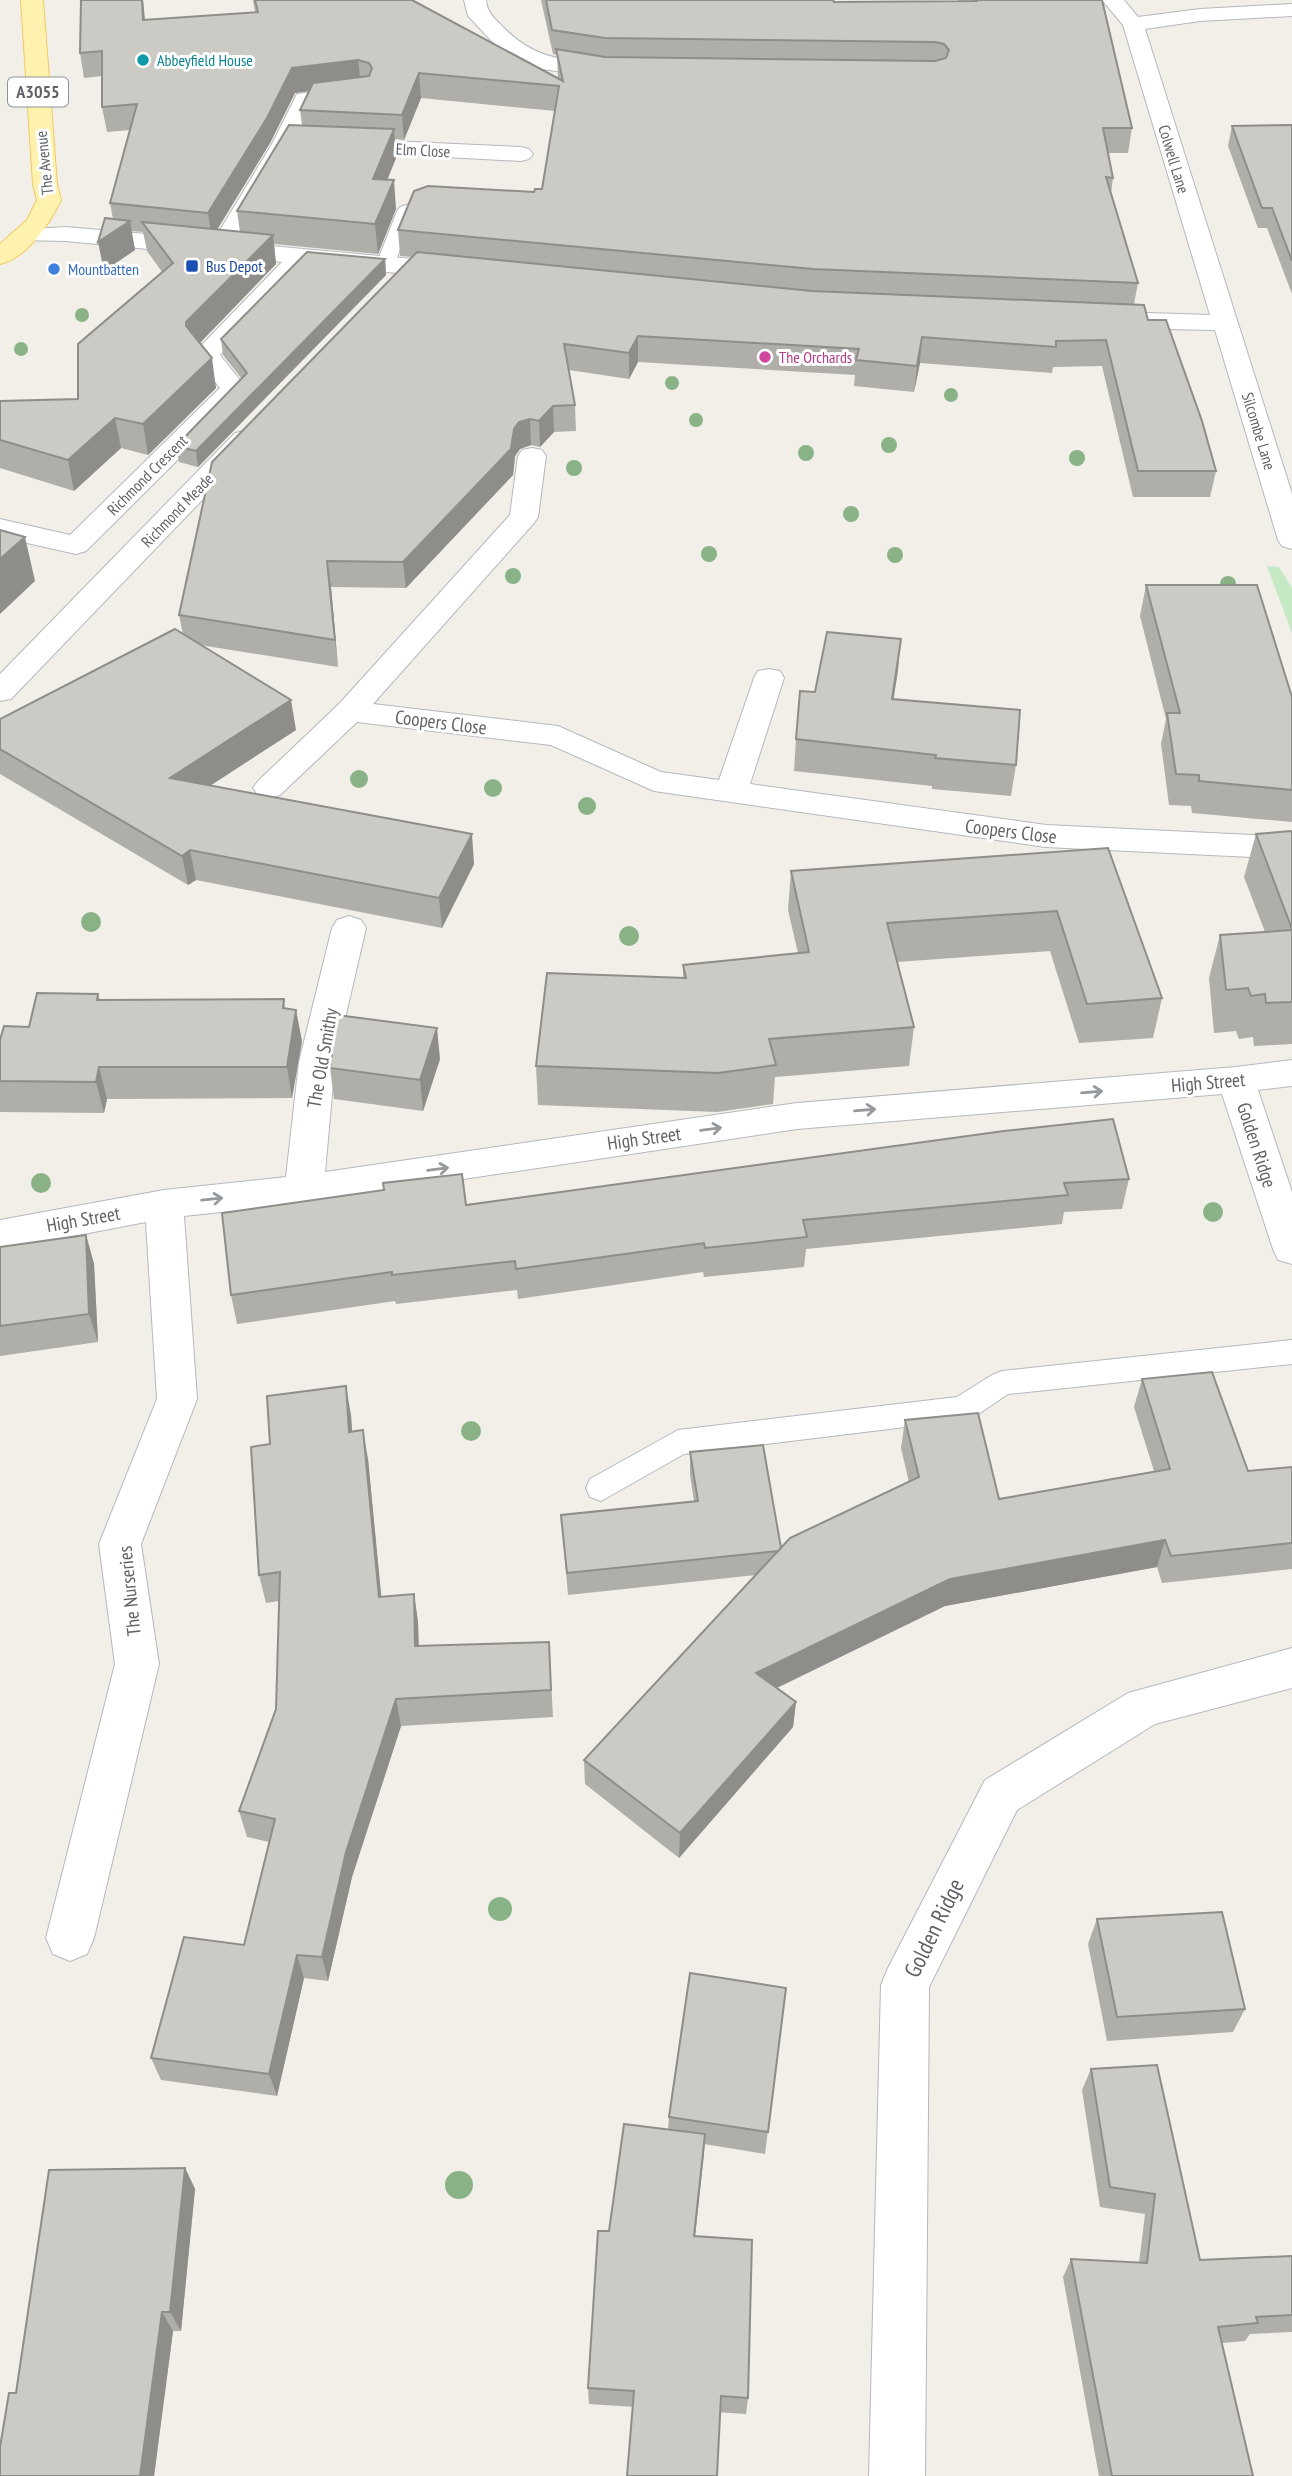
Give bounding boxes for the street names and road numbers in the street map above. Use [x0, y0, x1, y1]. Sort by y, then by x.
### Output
road number: A3055 [8, 78, 68, 106]
street label: Colwell Lane [1154, 122, 1194, 196]
street label: The Avenue [31, 130, 57, 196]
street label: Elm Close [395, 139, 451, 161]
street label: Silcombe Lane [1238, 390, 1280, 472]
street label: Richmond Crescent [103, 430, 192, 519]
street label: Richmond Meade [137, 469, 217, 551]
street label: Coopers Close [394, 704, 488, 740]
street label: Coopers Close [964, 813, 1058, 849]
street label: The Old Smithy [301, 1005, 343, 1110]
street label: High Street [1170, 1067, 1247, 1097]
street label: Golden Ridge [1232, 1099, 1282, 1191]
street label: High Street [606, 1121, 683, 1155]
street label: High Street [44, 1201, 122, 1237]
street label: The Nurseries [112, 1545, 146, 1637]
street label: Golden Ridge [897, 1874, 970, 1982]

